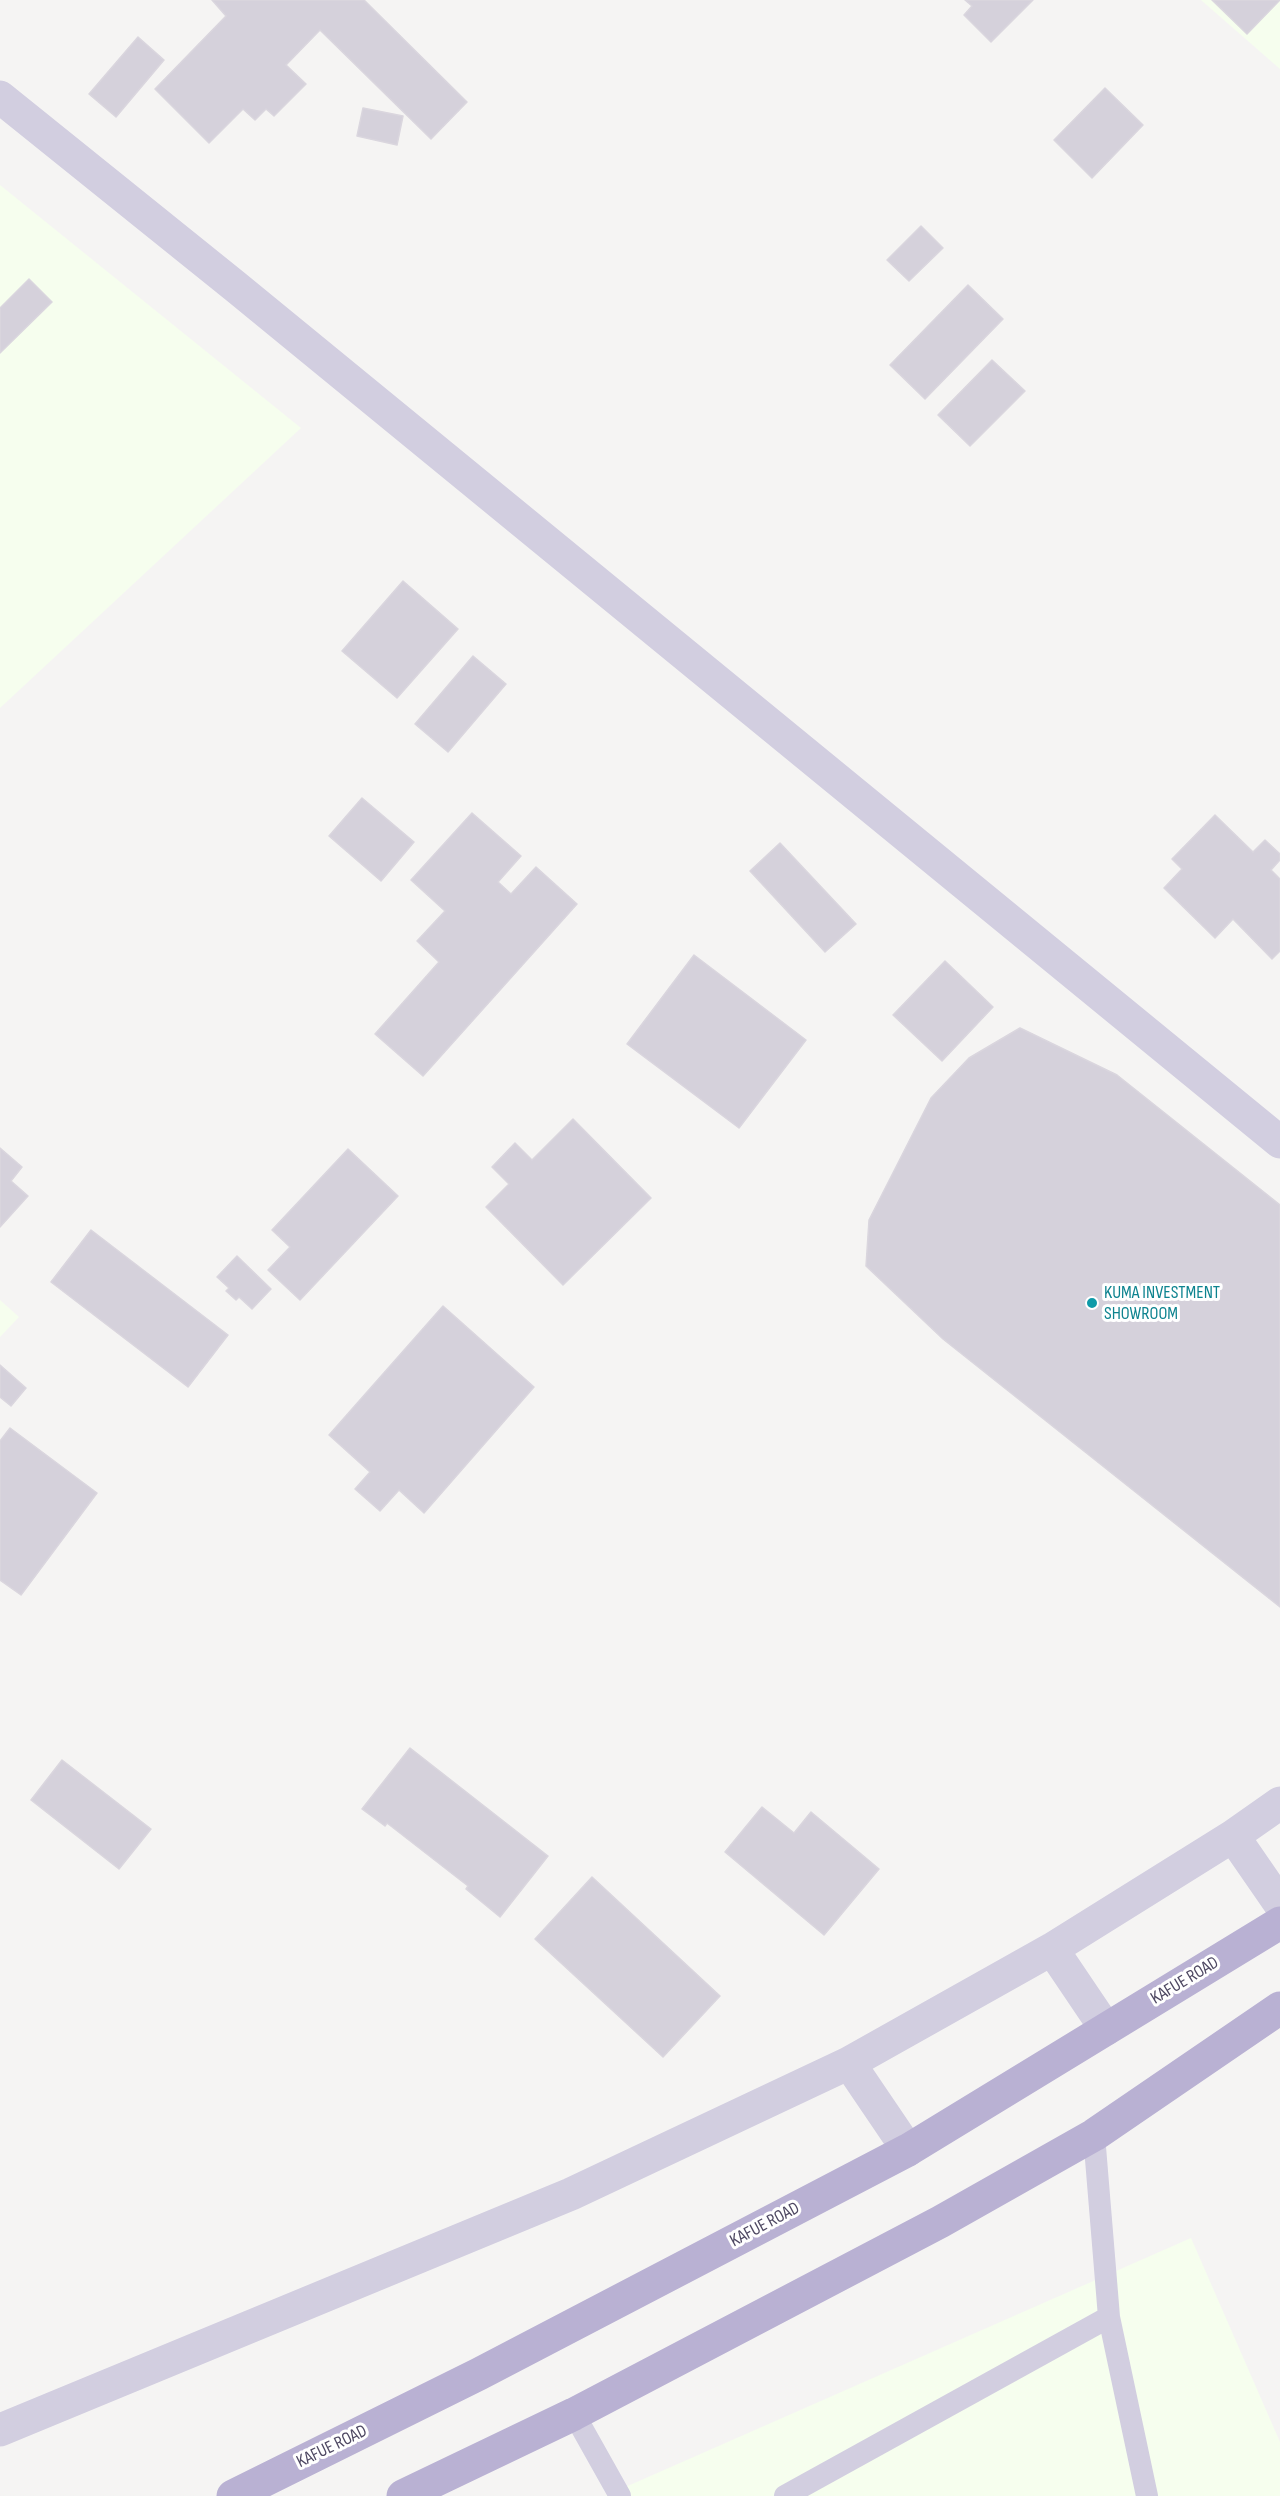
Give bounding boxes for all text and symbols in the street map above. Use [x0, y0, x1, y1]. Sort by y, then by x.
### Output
place label: KUMA INVESTMENT SHOWROOM [1104, 1282, 1220, 1324]
marker: KUMA INVESTMENT SHOWROOM [1085, 1296, 1099, 1310]
street label: KAFUE ROAD [1147, 1952, 1223, 2010]
street label: KAFUE ROAD [727, 2198, 803, 2252]
street label: KAFUE ROAD [293, 2421, 371, 2473]

